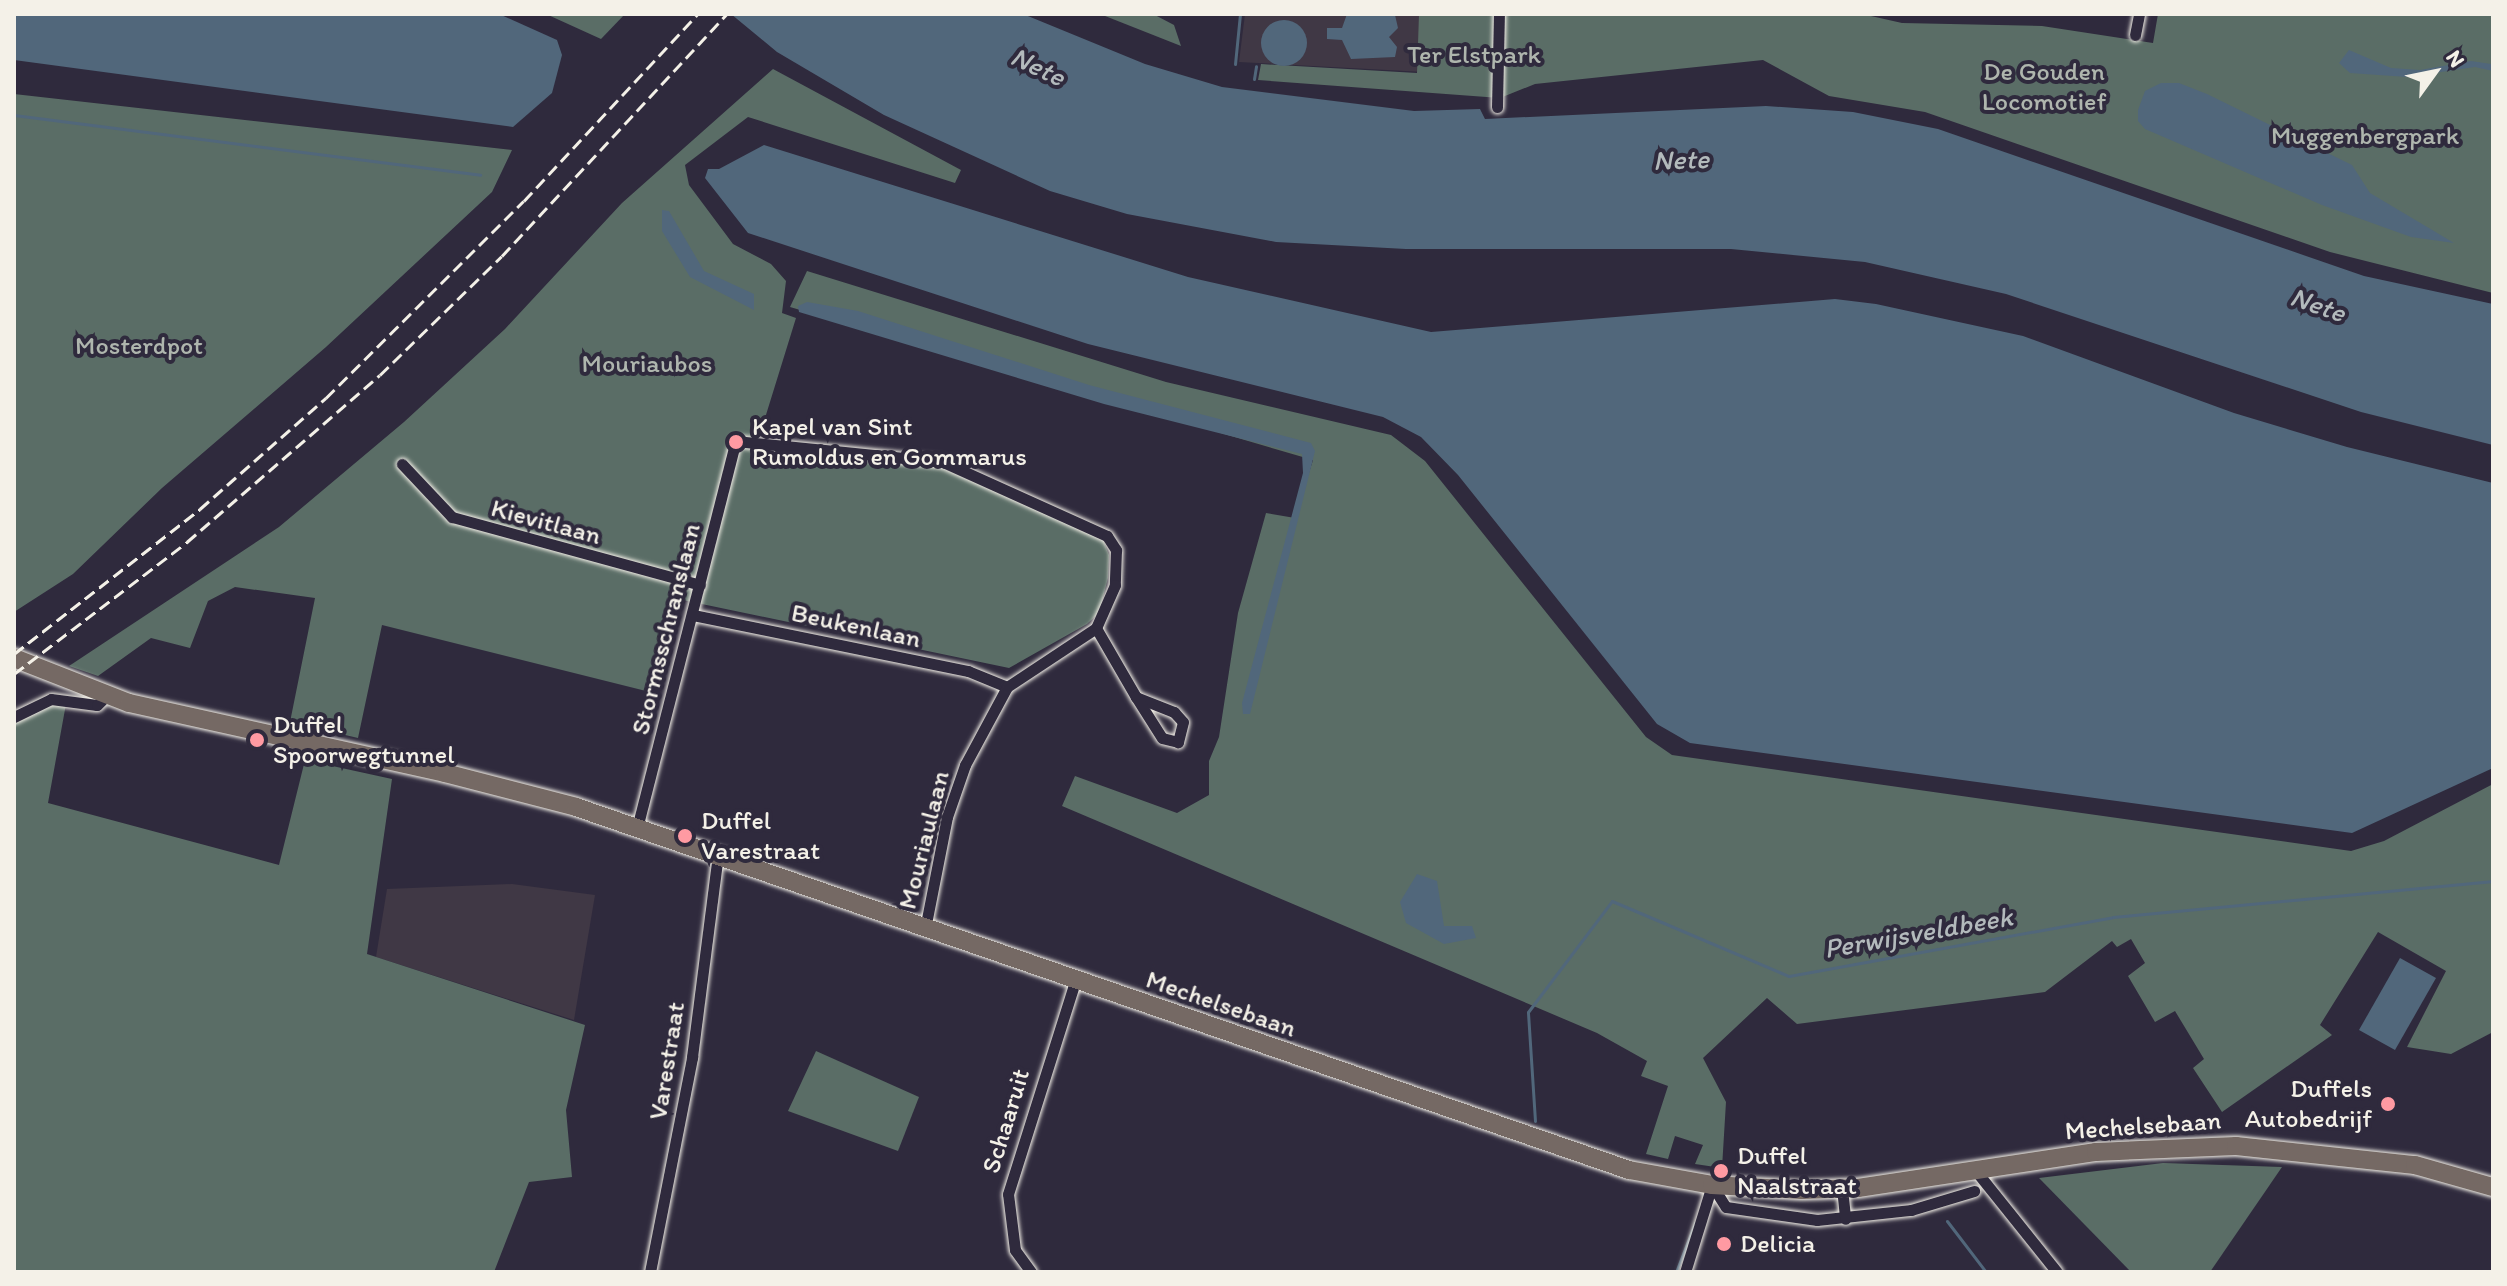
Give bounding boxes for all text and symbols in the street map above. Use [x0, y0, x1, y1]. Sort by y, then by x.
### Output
north arrow [2395, 32, 2475, 112]
water label: Nete [1005, 39, 1071, 93]
park label: Ter Elstpark [1407, 39, 1541, 71]
text: N [2440, 45, 2471, 72]
park label: De Gouden Locomotief [1982, 56, 2106, 118]
park label: Muggenbergpark [2271, 120, 2459, 152]
water label: Nete [1652, 141, 1710, 177]
water label: Nete [2286, 279, 2350, 329]
park label: Mosterdpot [75, 330, 203, 362]
park label: Mouriaubos [581, 348, 713, 380]
place label: Kapel van Sint Rumoldus en Gommarus [752, 411, 1027, 472]
marker: Kapel van Sint Rumoldus en Gommarus [727, 433, 745, 451]
street label: Kievitlaan [488, 492, 604, 552]
street label: Stormsschranslaan [625, 520, 707, 738]
street label: Beukenlaan [788, 597, 924, 655]
place label: Duffel Spoorwegtunnel [273, 709, 455, 770]
marker: Duffel Spoorwegtunnel [248, 731, 266, 749]
street label: Mouriaulaan [892, 767, 956, 913]
place label: Duffel Varestraat [701, 805, 820, 866]
marker: Duffel Varestraat [676, 827, 694, 845]
water label: Perwijsveldbeek [1821, 899, 2015, 965]
street label: Mechelsebaan [1142, 964, 1300, 1044]
street label: Varestraat [642, 1000, 692, 1122]
street label: Schaaruit [975, 1065, 1037, 1177]
place label: Duffels Autobedrijf [2245, 1073, 2372, 1134]
marker: Duffels Autobedrijf [2379, 1095, 2397, 1113]
street label: Mechelsebaan [2064, 1105, 2222, 1147]
place label: Duffel Naalstraat [1737, 1140, 1857, 1202]
marker: Duffel Naalstraat [1712, 1162, 1730, 1180]
place label: Delicia [1740, 1228, 1816, 1260]
marker: Delicia [1715, 1235, 1733, 1253]

